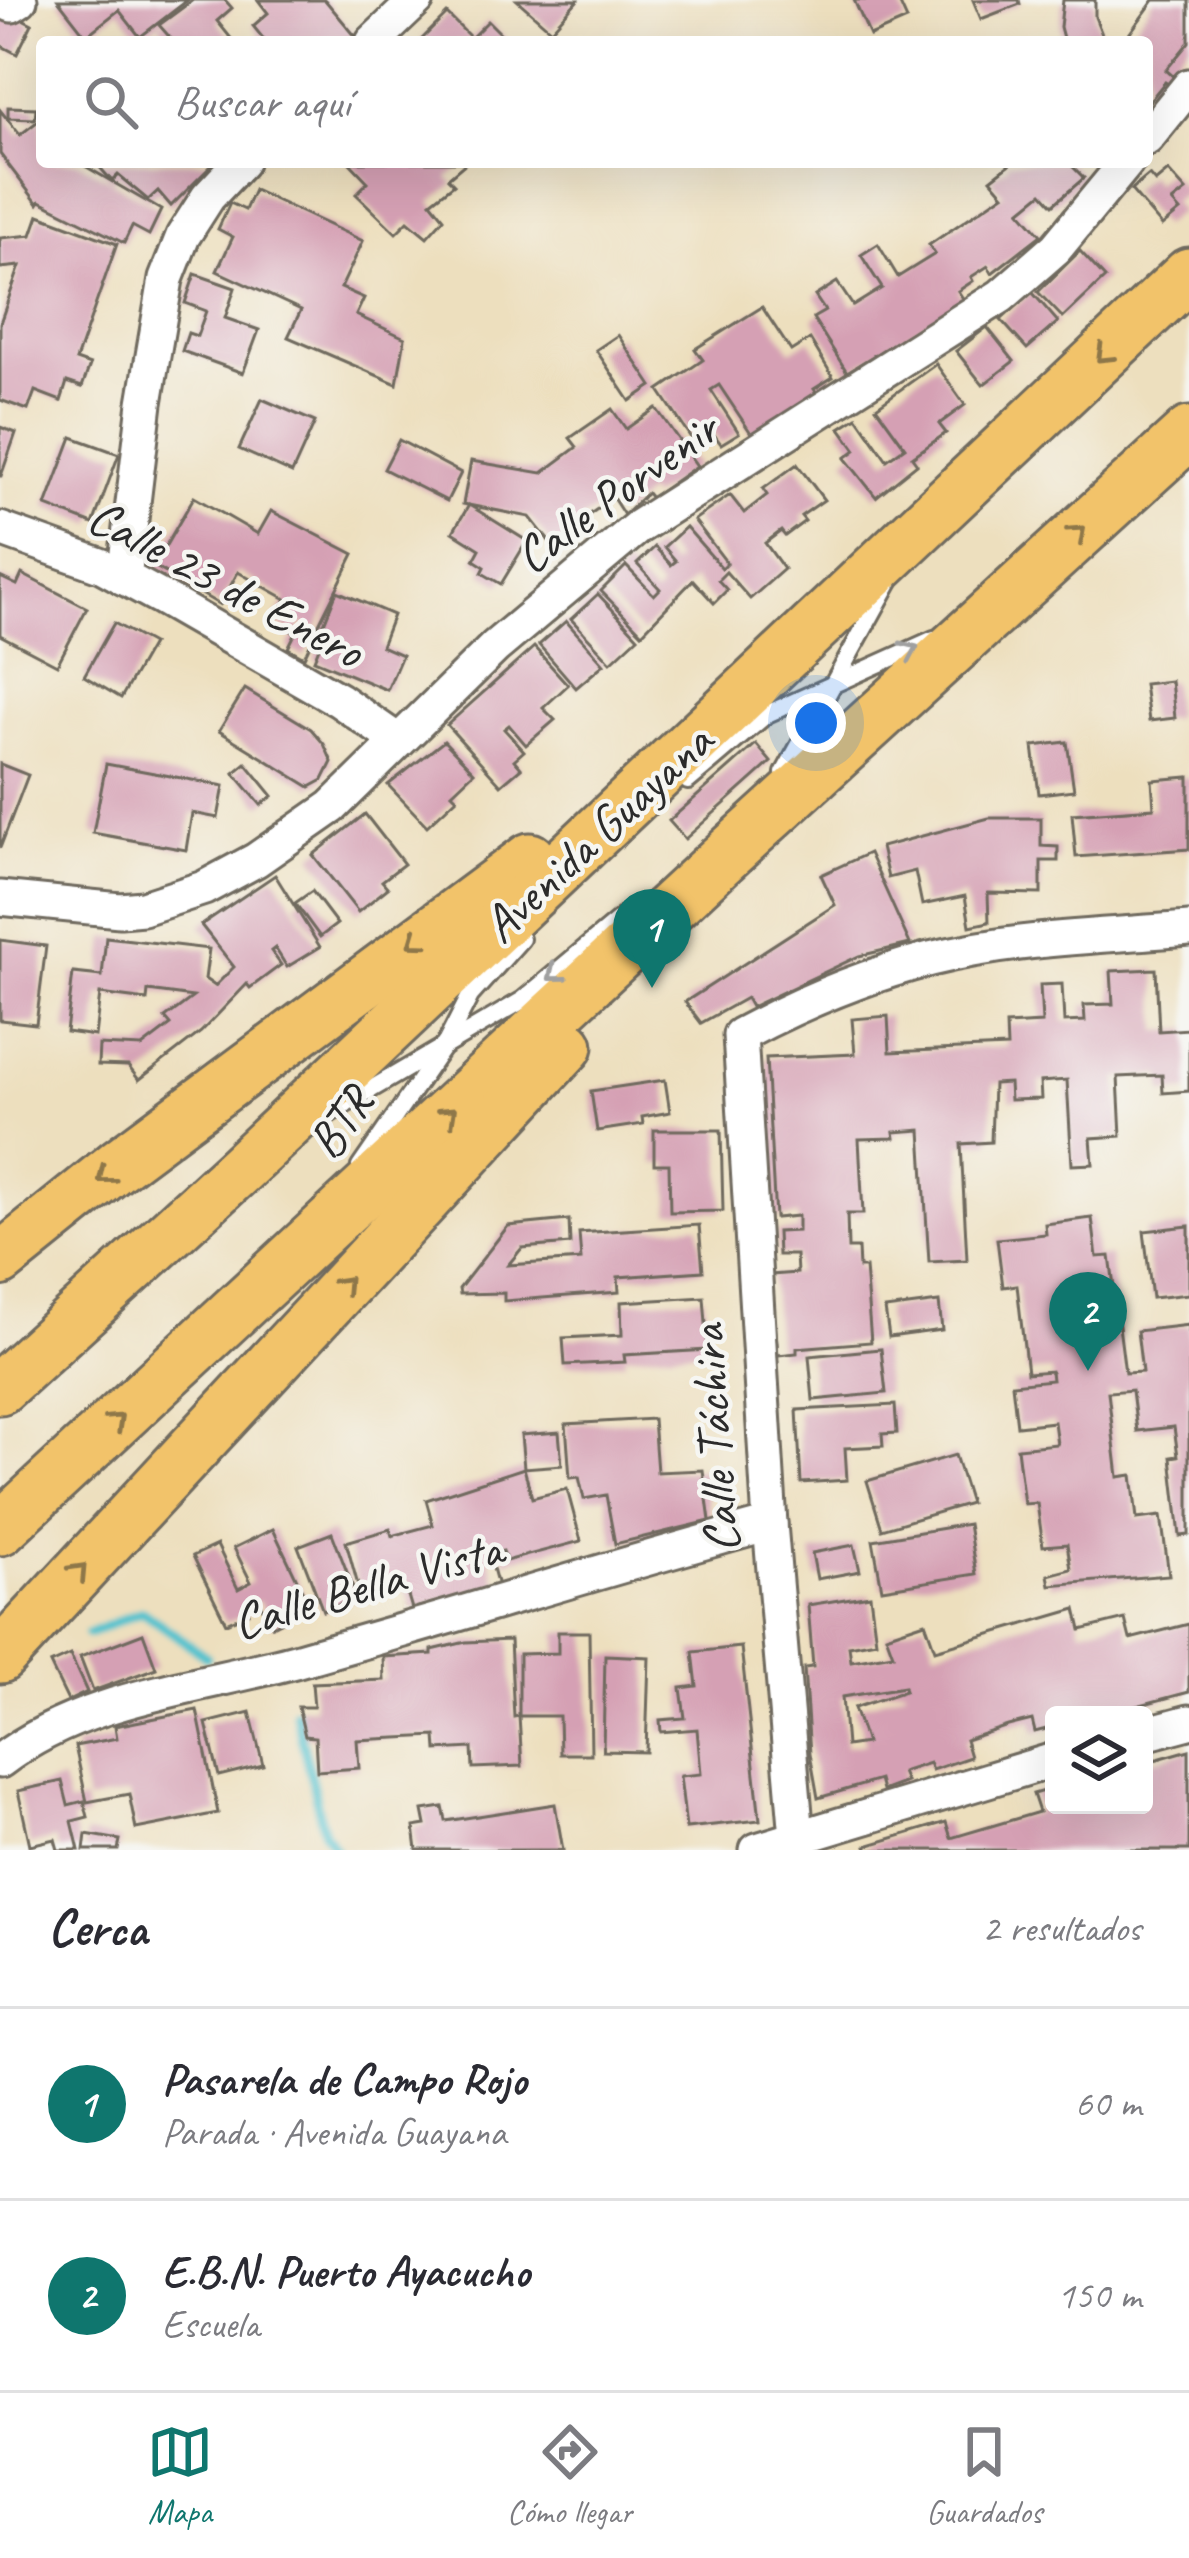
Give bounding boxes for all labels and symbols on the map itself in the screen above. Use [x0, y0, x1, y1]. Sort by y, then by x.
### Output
one-way arrow [1096, 340, 1118, 362]
street label: Calle Porvenir [502, 395, 733, 587]
street label: Calle 23 de Enero [77, 484, 377, 684]
one-way arrow [1065, 526, 1086, 548]
one-way arrow [898, 640, 919, 664]
your location [786, 693, 846, 753]
street label: Avenida Guayana [468, 707, 728, 956]
pin: 1 [613, 889, 691, 988]
one-way arrow [407, 927, 429, 949]
one-way arrow [547, 960, 569, 981]
street label: BTR [292, 1070, 390, 1171]
one-way arrow [435, 1107, 456, 1128]
one-way arrow [96, 1162, 118, 1183]
pin: 2 [1049, 1272, 1127, 1371]
one-way arrow [329, 1276, 351, 1298]
street label: Calle Táchira [674, 1320, 754, 1555]
one-way arrow [103, 1414, 124, 1435]
street label: Calle Bella Vista [225, 1515, 513, 1654]
one-way arrow [65, 1563, 87, 1584]

